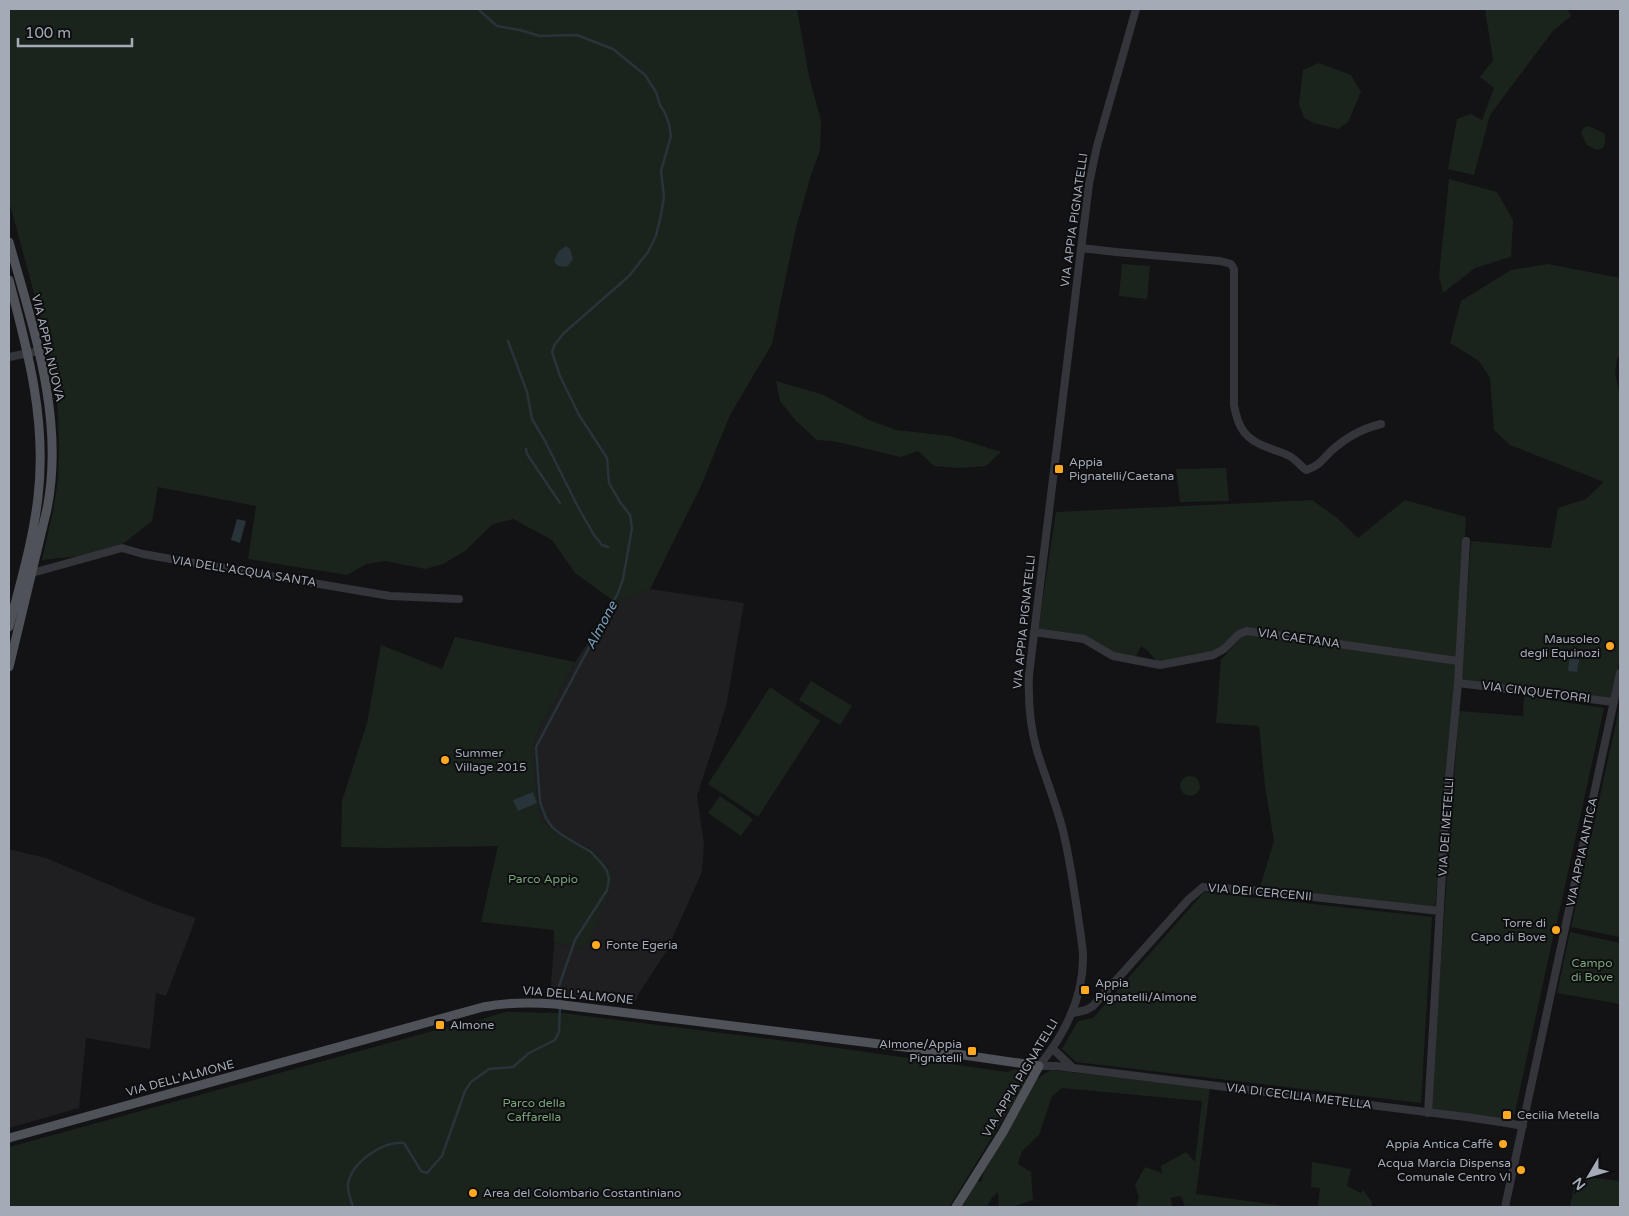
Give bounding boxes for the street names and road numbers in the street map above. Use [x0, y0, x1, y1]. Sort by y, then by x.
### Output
street label: VIA APPIA PIGNATELLI [1058, 152, 1090, 288]
street label: VIA APPIA NUOVA [29, 293, 67, 403]
street label: VIA DELL'ACQUA SANTA [171, 553, 317, 589]
street label: VIA APPIA PIGNATELLI [1010, 554, 1038, 690]
street label: VIA CAETANA [1257, 625, 1341, 651]
street label: VIA CINQUETORRI [1481, 678, 1591, 706]
street label: VIA DEI METELLI [1436, 777, 1456, 877]
street label: VIA APPIA ANTICA [1564, 796, 1600, 908]
street label: VIA DEI CERCENII [1208, 880, 1312, 904]
street label: VIA DELL'ALMONE [522, 983, 634, 1007]
street label: VIA APPIA PIGNATELLI [979, 1017, 1061, 1139]
street label: VIA DELL'ALMONE [124, 1057, 236, 1099]
street label: VIA DI CECILIA METELLA [1226, 1080, 1372, 1112]

